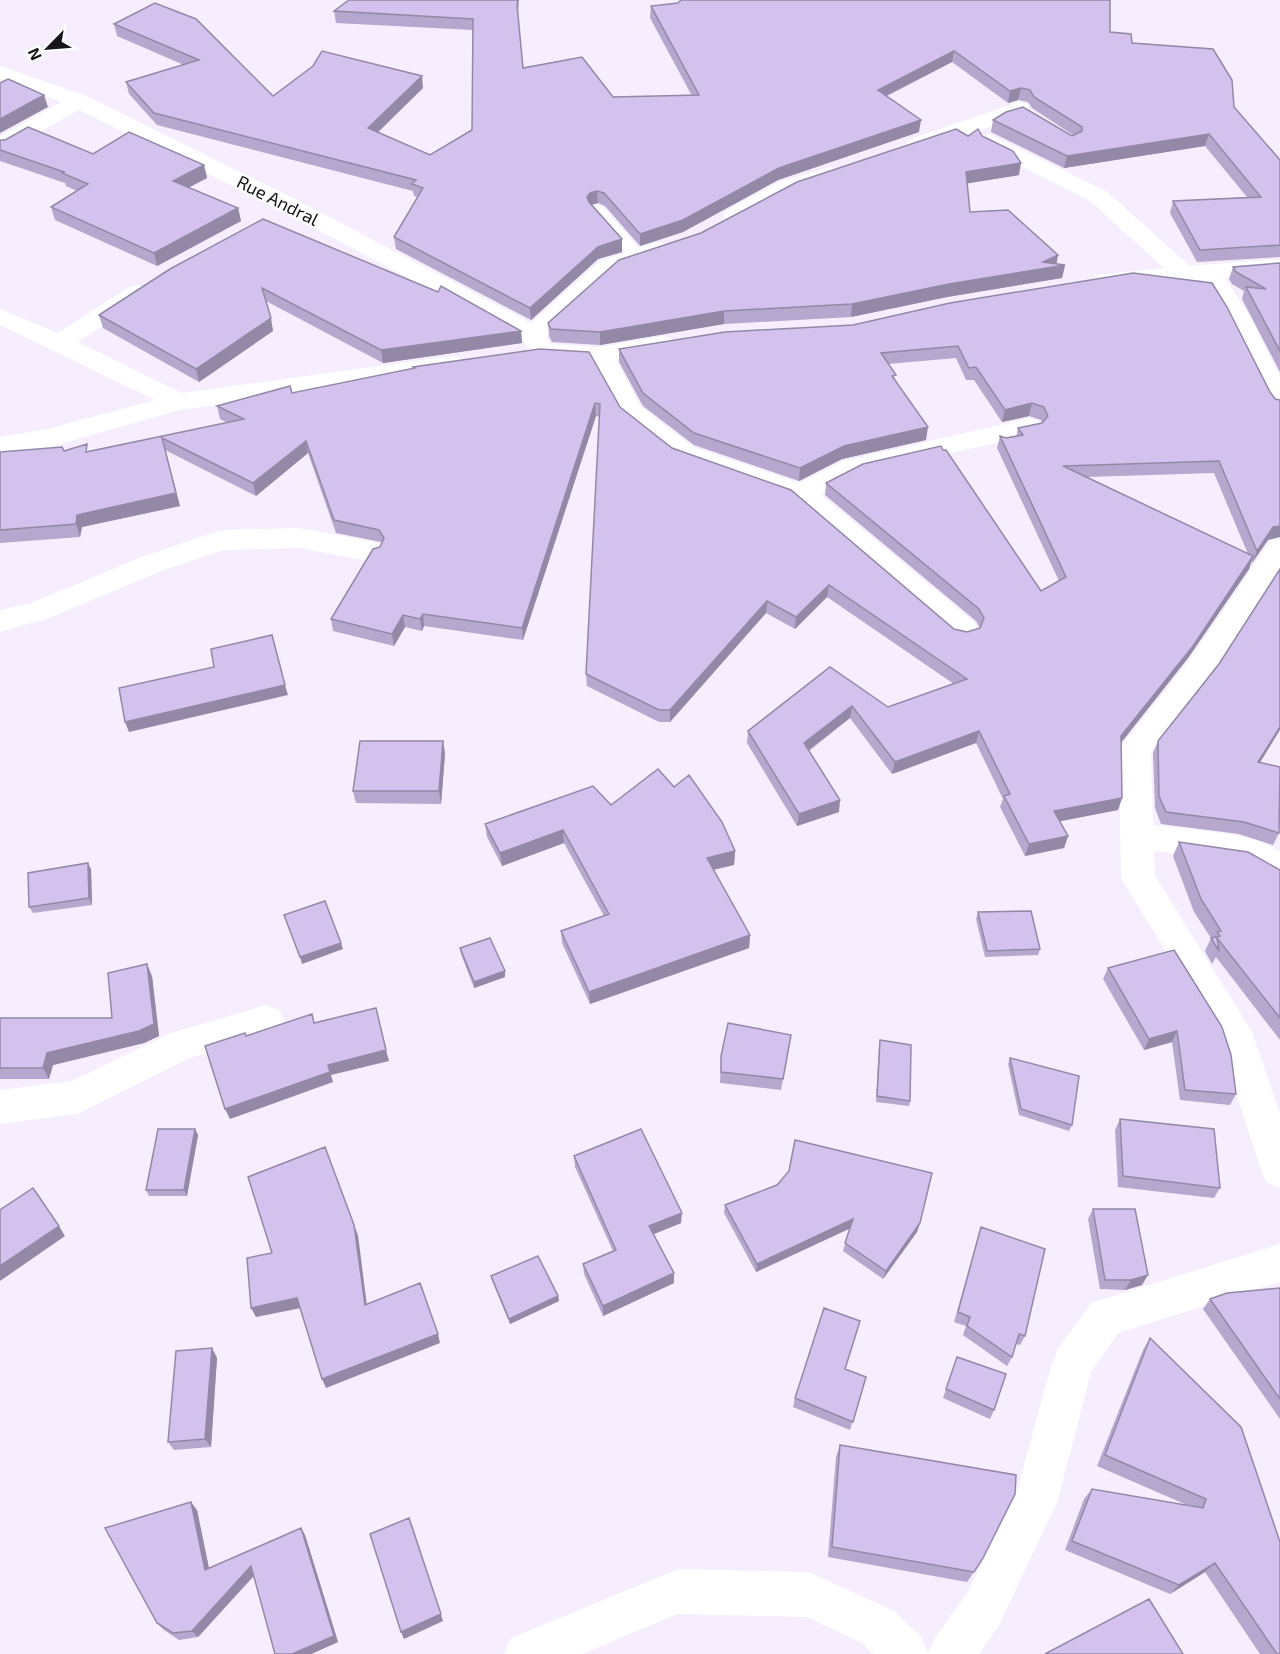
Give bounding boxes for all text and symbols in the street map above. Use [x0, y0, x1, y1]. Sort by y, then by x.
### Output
north arrow [18, 18, 78, 78]
text: N [23, 45, 45, 64]
street label: Rue Andral [233, 170, 323, 230]

